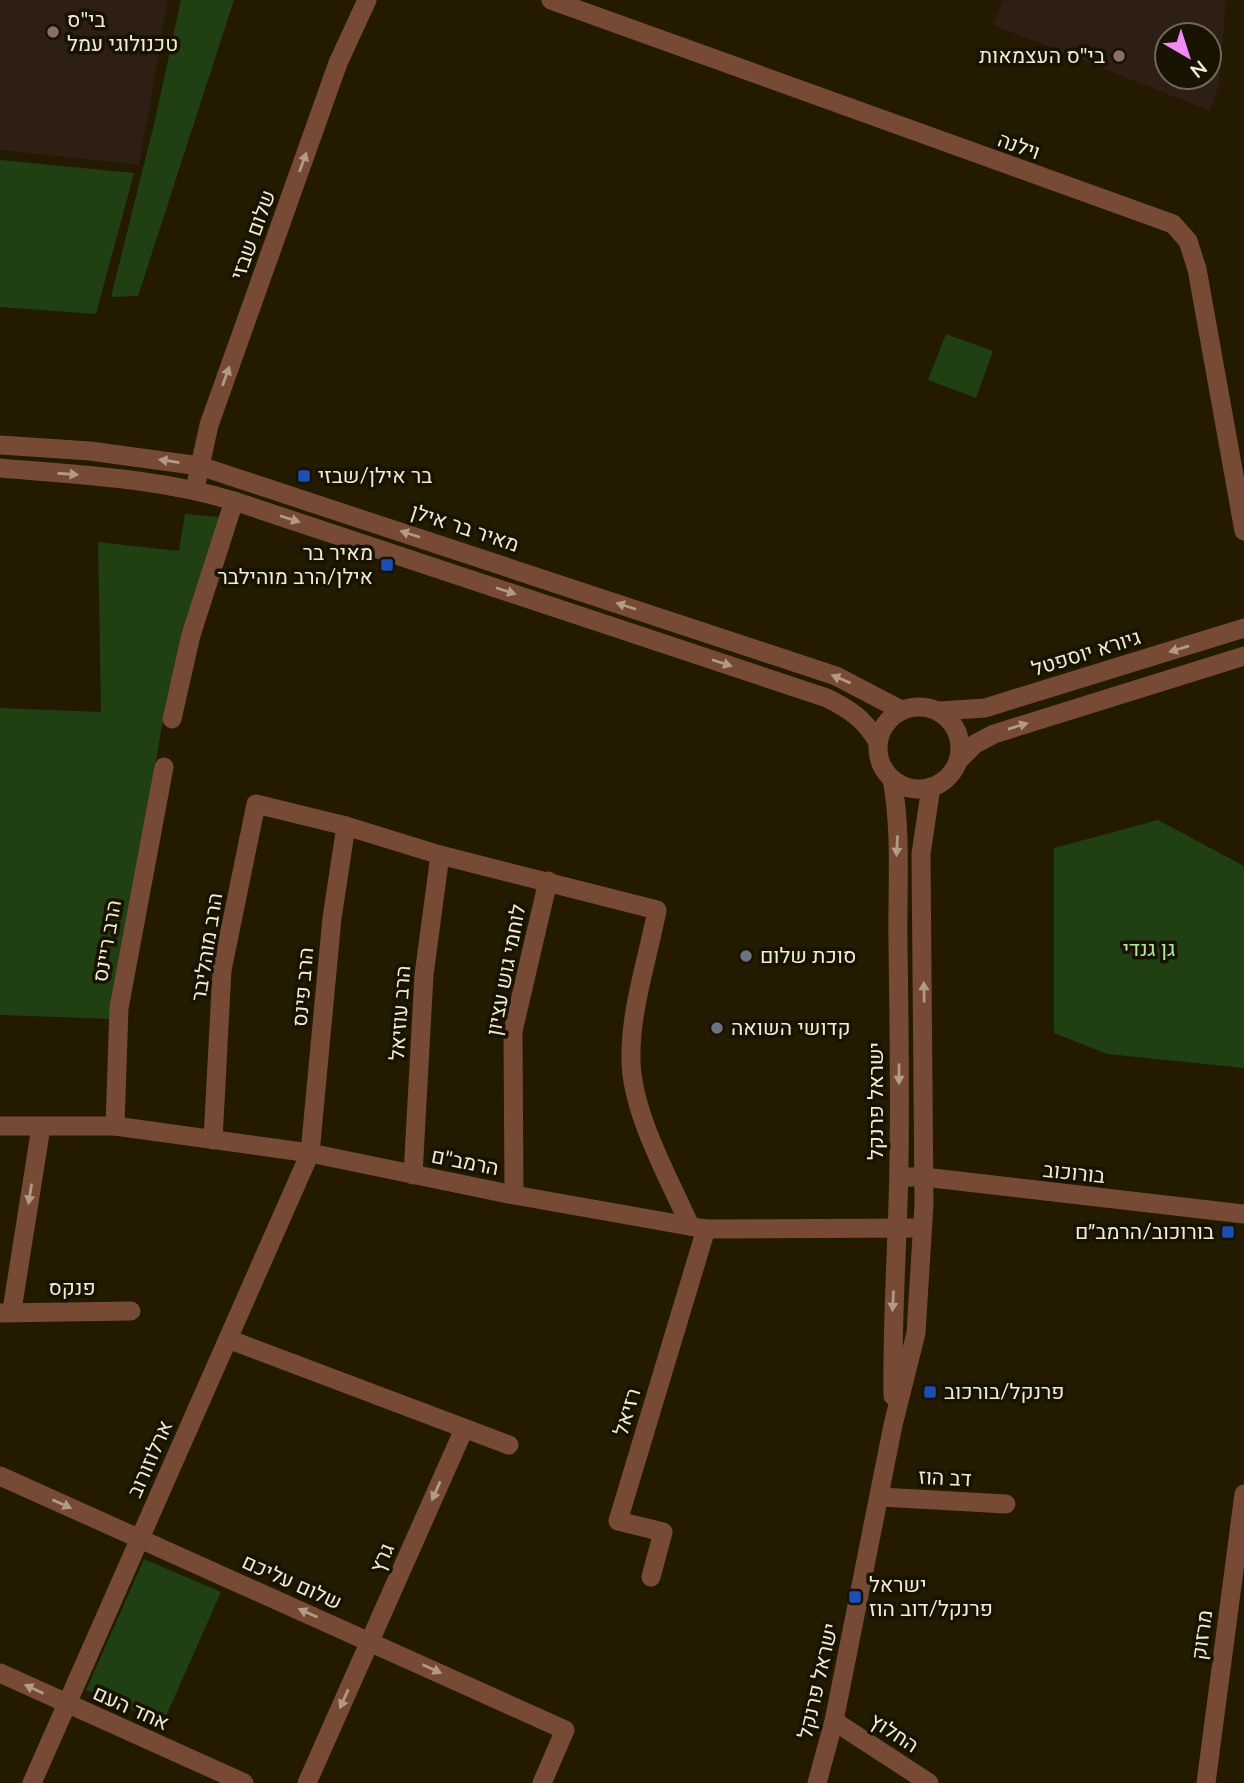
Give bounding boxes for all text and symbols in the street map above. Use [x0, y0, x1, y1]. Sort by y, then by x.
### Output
place label: בי"ס טכנולוגי עמל [67, 6, 178, 55]
north arrow [1153, 21, 1223, 91]
marker: בי"ס טכנולוגי עמל [45, 24, 61, 40]
place label: בי"ס העצמאות [979, 42, 1105, 67]
marker: בי"ס העצמאות [1111, 48, 1127, 64]
text: N [1186, 56, 1212, 83]
street label: וילנה [995, 125, 1044, 164]
one-way arrow [298, 152, 309, 173]
street label: שלום שבזי [224, 186, 279, 283]
one-way arrow [221, 366, 232, 387]
one-way arrow [158, 455, 180, 466]
place label: בר אילן/שבזי [318, 462, 432, 487]
marker: בר אילן/שבזי [296, 468, 312, 484]
one-way arrow [57, 469, 79, 480]
street label: מאיר בר אילן [408, 497, 523, 556]
one-way arrow [279, 515, 300, 525]
one-way arrow [399, 528, 420, 539]
place label: מאיר בר אילן/הרב מוהילבר [217, 539, 373, 588]
marker: מאיר בר אילן/הרב מוהילבר [379, 557, 395, 573]
one-way arrow [495, 586, 516, 597]
one-way arrow [615, 600, 636, 611]
street label: גיורא יוספטל [1028, 623, 1143, 680]
one-way arrow [1168, 644, 1189, 654]
one-way arrow [711, 658, 732, 669]
one-way arrow [831, 673, 851, 685]
one-way arrow [1008, 721, 1029, 731]
one-way arrow [891, 836, 902, 858]
street label: הרב מוהליבר [185, 891, 226, 1003]
street label: הרב ריינס [86, 898, 125, 984]
street label: לוחמי גוש עציון [480, 902, 530, 1038]
park label: גן גנדי [1123, 935, 1175, 960]
place label: סוכת שלום [760, 942, 856, 967]
street label: הרב פינס [286, 946, 317, 1028]
marker: סוכת שלום [738, 948, 754, 964]
street label: הרב עוזיאל [383, 964, 414, 1061]
one-way arrow [918, 981, 929, 1003]
place label: קדושי השואה [731, 1014, 851, 1039]
marker: קדושי השואה [709, 1020, 725, 1036]
street label: ישראל פרנקל [862, 1042, 887, 1160]
one-way arrow [893, 1063, 905, 1085]
street label: הרמב"ם [429, 1142, 501, 1179]
street label: בורוכוב [1042, 1156, 1106, 1187]
one-way arrow [24, 1183, 35, 1205]
place label: בורוכוב/הרמב״ם [1075, 1218, 1214, 1243]
marker: בורוכוב/הרמב״ם [1220, 1224, 1236, 1240]
street label: פנקס [48, 1274, 96, 1299]
one-way arrow [887, 1291, 898, 1313]
place label: פרנקל/בורכוב [944, 1378, 1065, 1403]
marker: פרנקל/בורכוב [922, 1384, 938, 1400]
street label: רזיאל [607, 1385, 645, 1438]
street label: ארלוזורוב [121, 1416, 177, 1501]
street label: דב הוז [918, 1463, 972, 1490]
one-way arrow [430, 1481, 442, 1501]
one-way arrow [52, 1499, 72, 1510]
street label: גרץ [363, 1539, 398, 1576]
street label: שלום עליכם [239, 1548, 346, 1614]
place label: ישראל פרנקל/דוב הוז [869, 1571, 993, 1620]
marker: ישראל פרנקל/דוב הוז [847, 1589, 863, 1605]
one-way arrow [297, 1607, 318, 1618]
street label: מרזוק [1185, 1608, 1216, 1661]
street label: ישראל פרנקל [791, 1620, 842, 1741]
one-way arrow [422, 1663, 442, 1675]
street label: אחד העם [90, 1679, 173, 1734]
one-way arrow [23, 1683, 44, 1694]
one-way arrow [338, 1689, 350, 1709]
street label: החלוץ [866, 1707, 924, 1757]

